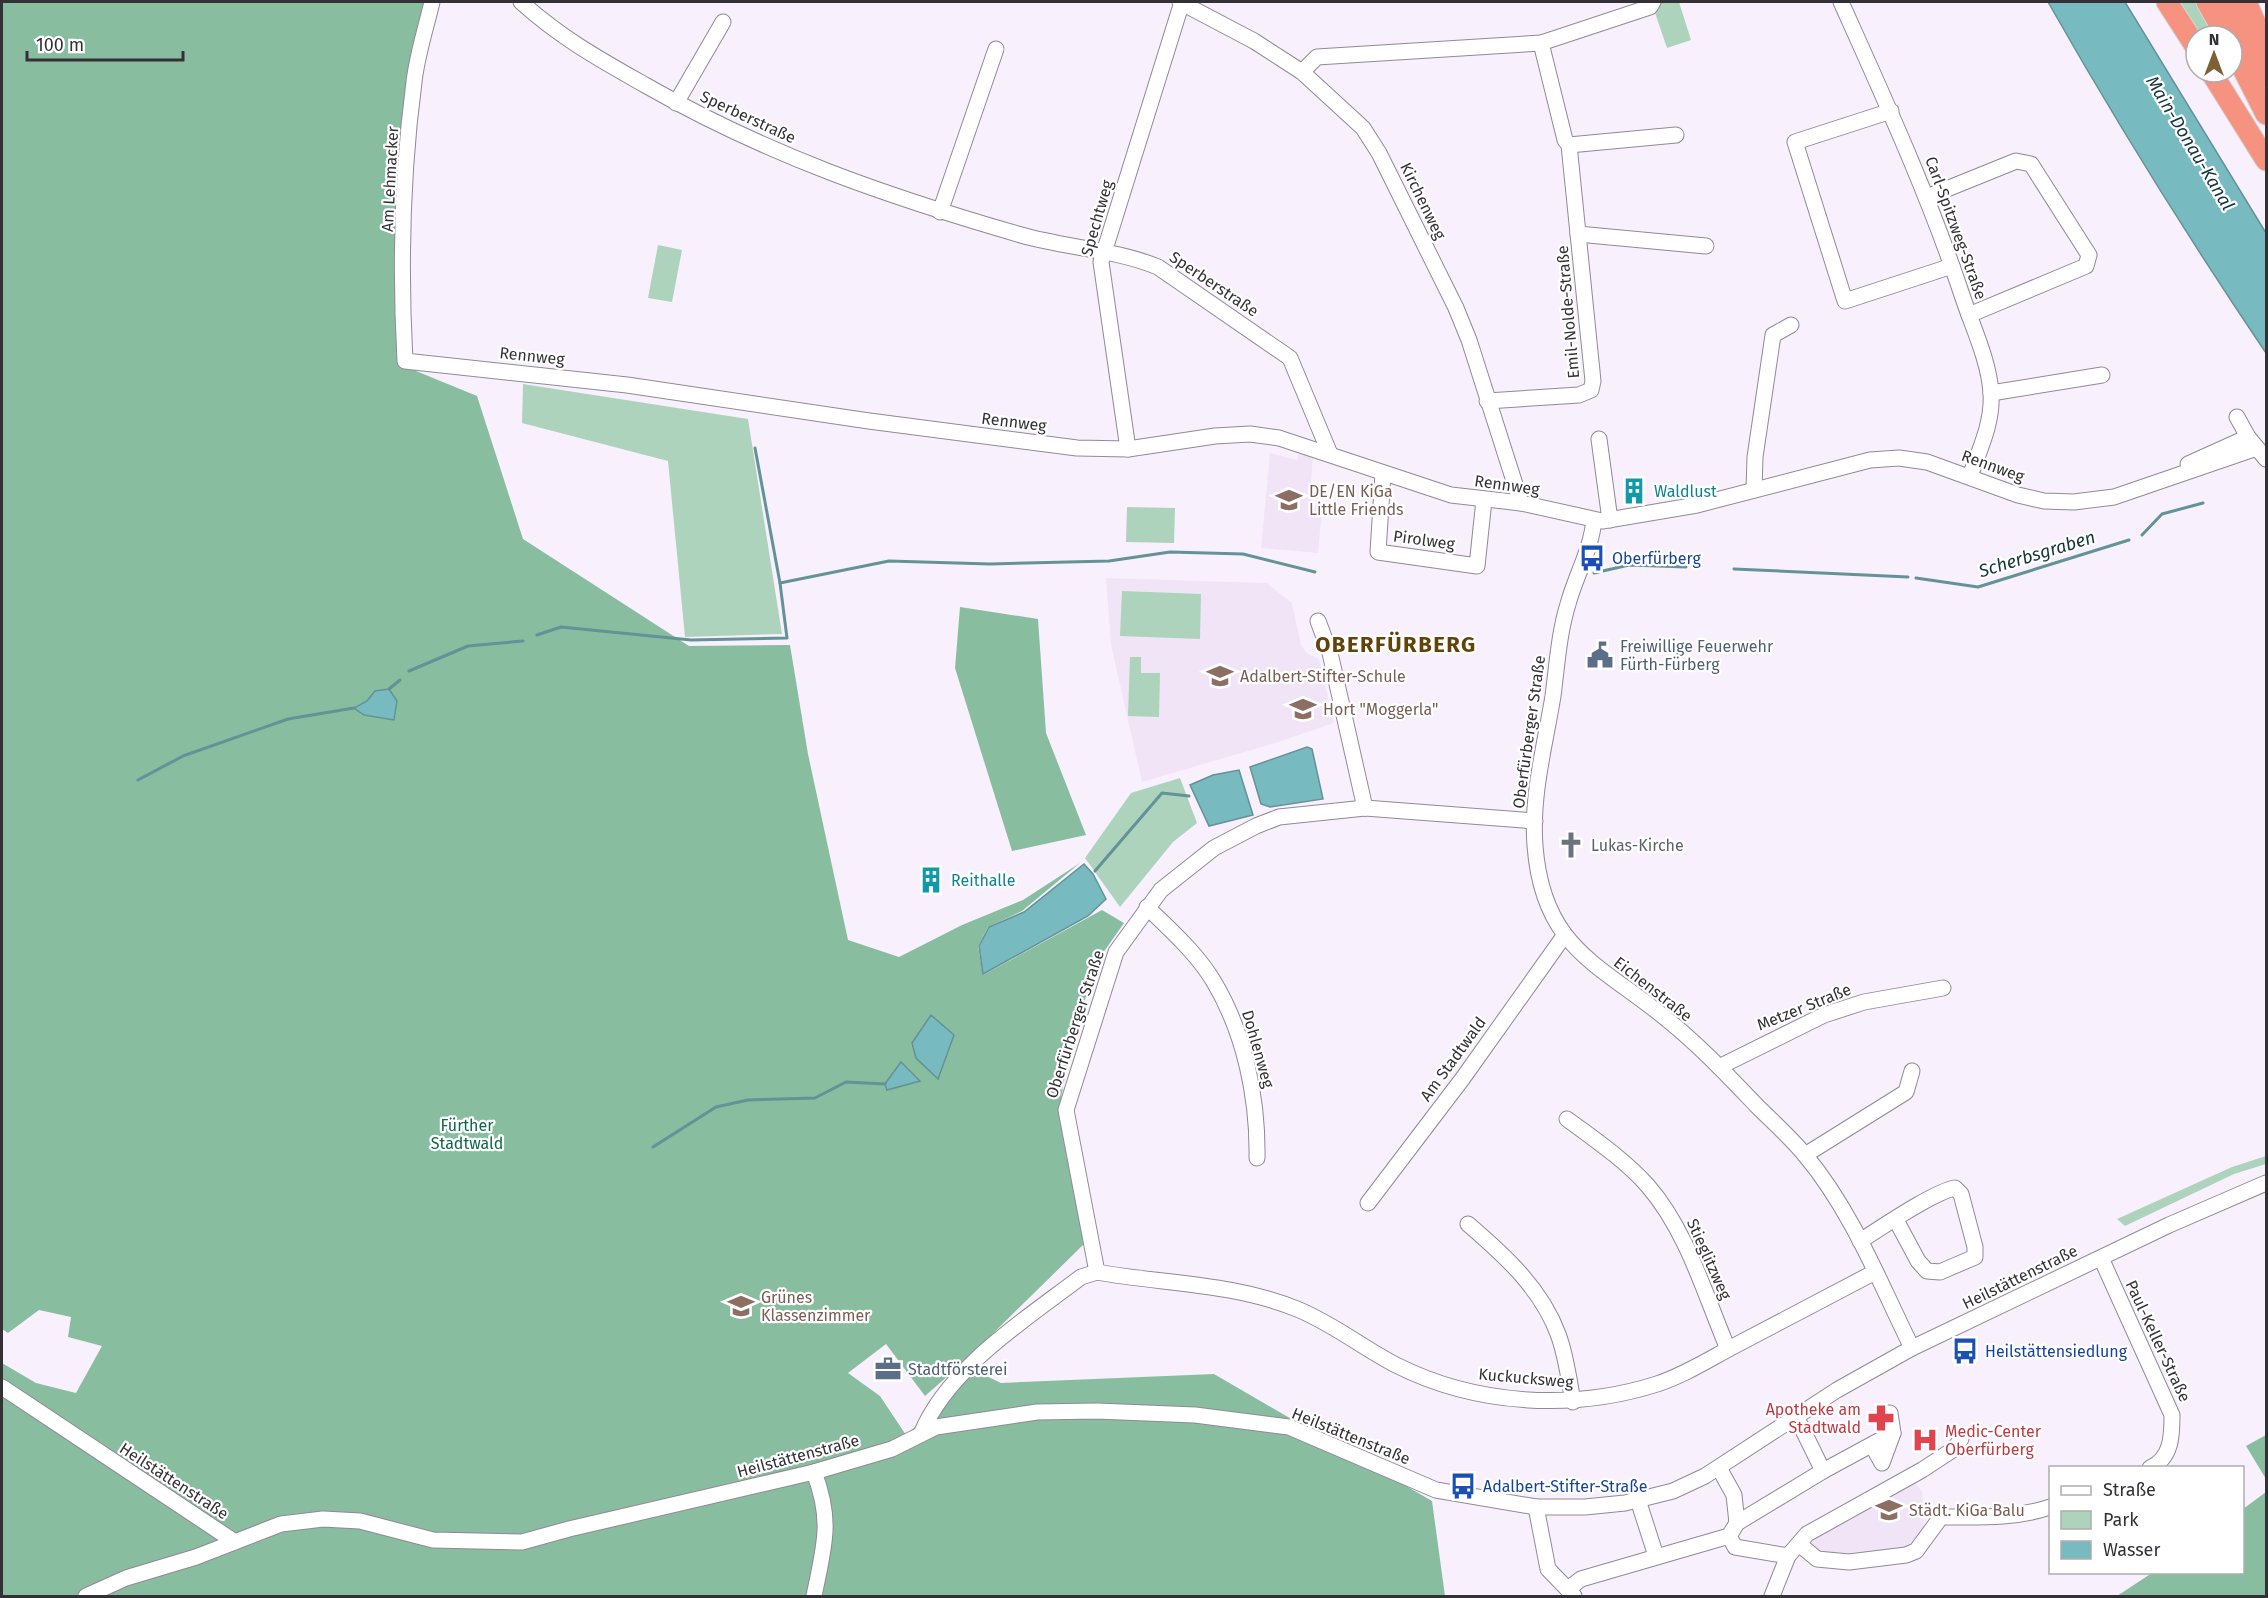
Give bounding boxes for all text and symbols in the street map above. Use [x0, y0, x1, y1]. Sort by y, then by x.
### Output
scale bar [27, 24, 183, 62]
north arrow [2184, 24, 2244, 84]
text: N [2209, 30, 2219, 49]
text: 100 m [36, 34, 84, 56]
water label: Main-Donau-Kanal [2141, 72, 2239, 214]
street label: Sperberstraße [697, 87, 799, 147]
street label: Am Lehmacker [378, 125, 402, 232]
street label: Carl-Spitzweg-Straße [1921, 154, 1991, 302]
street label: Kirchenweg [1396, 159, 1450, 243]
street label: Spechtweg [1077, 177, 1117, 258]
street label: Emil-Nolde-Straße [1553, 245, 1583, 379]
street label: Sperberstraße [1166, 247, 1262, 321]
street label: Rennweg [498, 343, 566, 369]
street label: Rennweg [980, 409, 1048, 435]
street label: Rennweg [1959, 446, 2028, 486]
street label: Rennweg [1473, 471, 1541, 499]
building icon: Waldlust [1619, 476, 1649, 506]
place label: DE/EN KiGa Little Friends [1309, 482, 1404, 519]
place label: Waldlust [1654, 482, 1717, 501]
school or university icon: DE/EN KiGa Little Friends [1274, 485, 1304, 515]
street label: Pirolweg [1392, 526, 1457, 554]
water label: Scherbsgraben [1975, 526, 2098, 582]
bus stop icon: Oberfürberg [1577, 543, 1607, 573]
place label: Oberfürberg [1612, 549, 1701, 568]
district label: OBERFÜRBERG [1315, 631, 1477, 658]
place label: Freiwillige Feuerwehr Fürth-Fürberg [1620, 637, 1774, 674]
public building icon: Freiwillige Feuerwehr Fürth-Fürberg [1585, 640, 1615, 670]
street label: Oberfürberger Straße [1509, 654, 1549, 810]
school or university icon: Adalbert-Stifter-Schule [1205, 661, 1235, 691]
place label: Adalbert-Stifter-Schule [1240, 667, 1406, 686]
school or university icon: Hort "Moggerla" [1288, 694, 1318, 724]
place label: Hort "Moggerla" [1323, 700, 1438, 719]
church icon: Lukas-Kirche [1556, 830, 1586, 860]
place label: Lukas-Kirche [1591, 836, 1684, 855]
building icon: Reithalle [916, 865, 946, 895]
place label: Reithalle [951, 871, 1015, 890]
street label: Oberfürberger Straße [1042, 947, 1108, 1101]
street label: Eichenstraße [1610, 953, 1696, 1025]
street label: Metzer Straße [1754, 979, 1854, 1035]
street label: Dohlenweg [1238, 1008, 1278, 1091]
street label: Am Stadtwald [1416, 1013, 1490, 1105]
park label: Fürther Stadtwald [431, 1116, 503, 1153]
street label: Stieglitzweg [1683, 1216, 1736, 1303]
street label: Heilstättenstraße [1959, 1241, 2081, 1313]
street label: Paul-Keller-Straße [2122, 1277, 2194, 1405]
place label: Grünes Klassenzimmer [761, 1288, 871, 1325]
school or university icon: Grünes Klassenzimmer [726, 1291, 756, 1321]
bus stop icon: Heilstättensiedlung [1950, 1336, 1980, 1366]
place label: Heilstättensiedlung [1985, 1342, 2128, 1361]
office icon: Stadtförsterei [873, 1354, 903, 1384]
place label: Stadtförsterei [908, 1360, 1008, 1379]
street label: Kuckucksweg [1478, 1364, 1575, 1392]
place label: Apotheke am Stadtwald [1766, 1400, 1861, 1437]
pharmacy icon: Apotheke am Stadtwald [1866, 1403, 1896, 1433]
street label: Heilstättenstraße [1289, 1404, 1413, 1468]
place label: Medic-Center Oberfürberg [1945, 1422, 2042, 1459]
hospital icon: Medic-Center Oberfürberg [1910, 1425, 1940, 1455]
street label: Heilstättenstraße [735, 1431, 861, 1481]
street label: Heilstättenstraße [116, 1439, 232, 1523]
legend [2049, 1466, 2244, 1574]
bus stop icon: Adalbert-Stifter-Straße [1448, 1471, 1478, 1501]
place label: Adalbert-Stifter-Straße [1483, 1477, 1647, 1496]
text: Straße [2103, 1479, 2156, 1501]
school or university icon: Städt. KiGa Balu [1874, 1495, 1904, 1525]
place label: Städt. KiGa Balu [1909, 1501, 2025, 1520]
text: Park [2103, 1509, 2139, 1531]
text: Wasser [2103, 1539, 2160, 1561]

